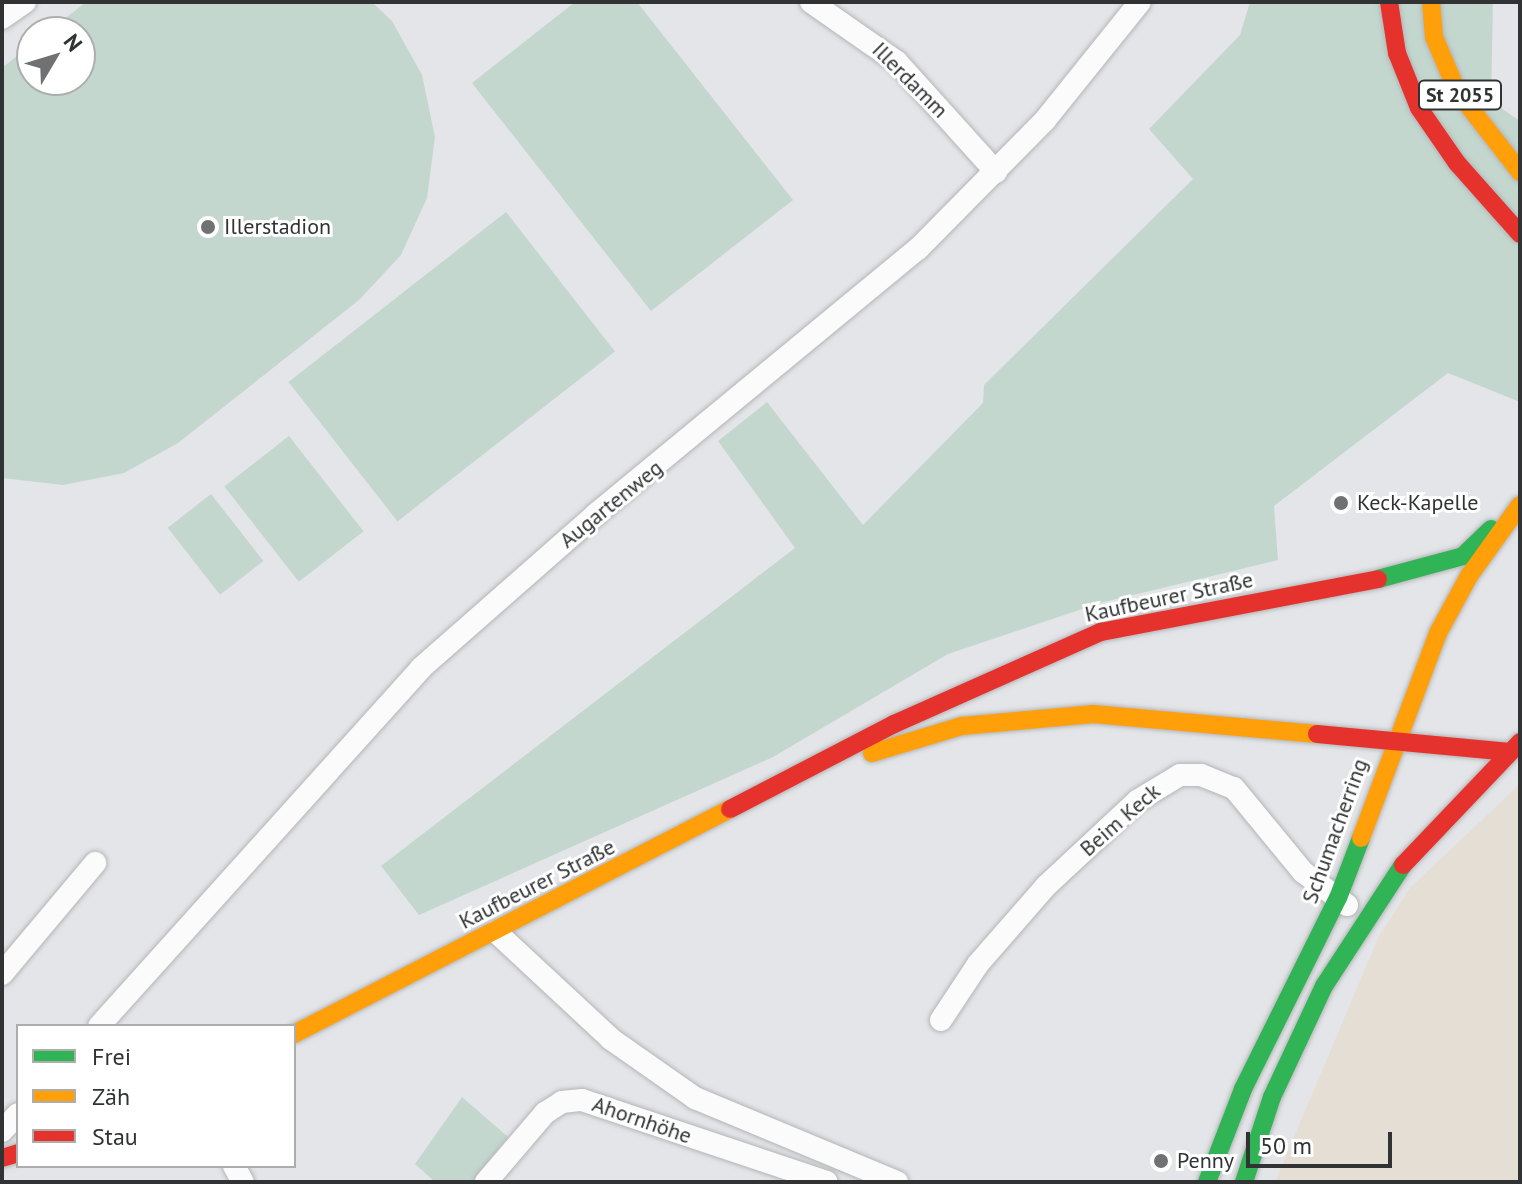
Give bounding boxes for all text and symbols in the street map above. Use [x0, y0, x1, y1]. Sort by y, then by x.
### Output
north arrow [16, 16, 96, 96]
text: N [58, 28, 89, 57]
street label: Illerdamm [867, 37, 953, 123]
road number: St 2055 [1418, 79, 1502, 111]
place label: Illerstadion [224, 214, 331, 240]
marker: Illerstadion [199, 218, 217, 236]
street label: Augartenweg [554, 455, 668, 553]
place label: Keck-Kapelle [1357, 490, 1478, 516]
marker: Keck-Kapelle [1332, 494, 1350, 512]
street label: Kaufbeurer Straße [1083, 566, 1255, 628]
street label: Schumacherring [1297, 755, 1373, 907]
street label: Beim Keck [1075, 778, 1165, 862]
street label: Kaufbeurer Straße [455, 833, 619, 935]
legend [16, 1024, 296, 1168]
text: Frei [92, 1041, 131, 1072]
text: Zäh [92, 1081, 130, 1112]
street label: Ahornhöhe [589, 1091, 695, 1149]
scale bar [1250, 1116, 1396, 1166]
text: Stau [92, 1121, 138, 1152]
text: 50 m [1260, 1130, 1312, 1161]
place label: Penny [1177, 1148, 1234, 1174]
marker: Penny [1152, 1152, 1170, 1170]

